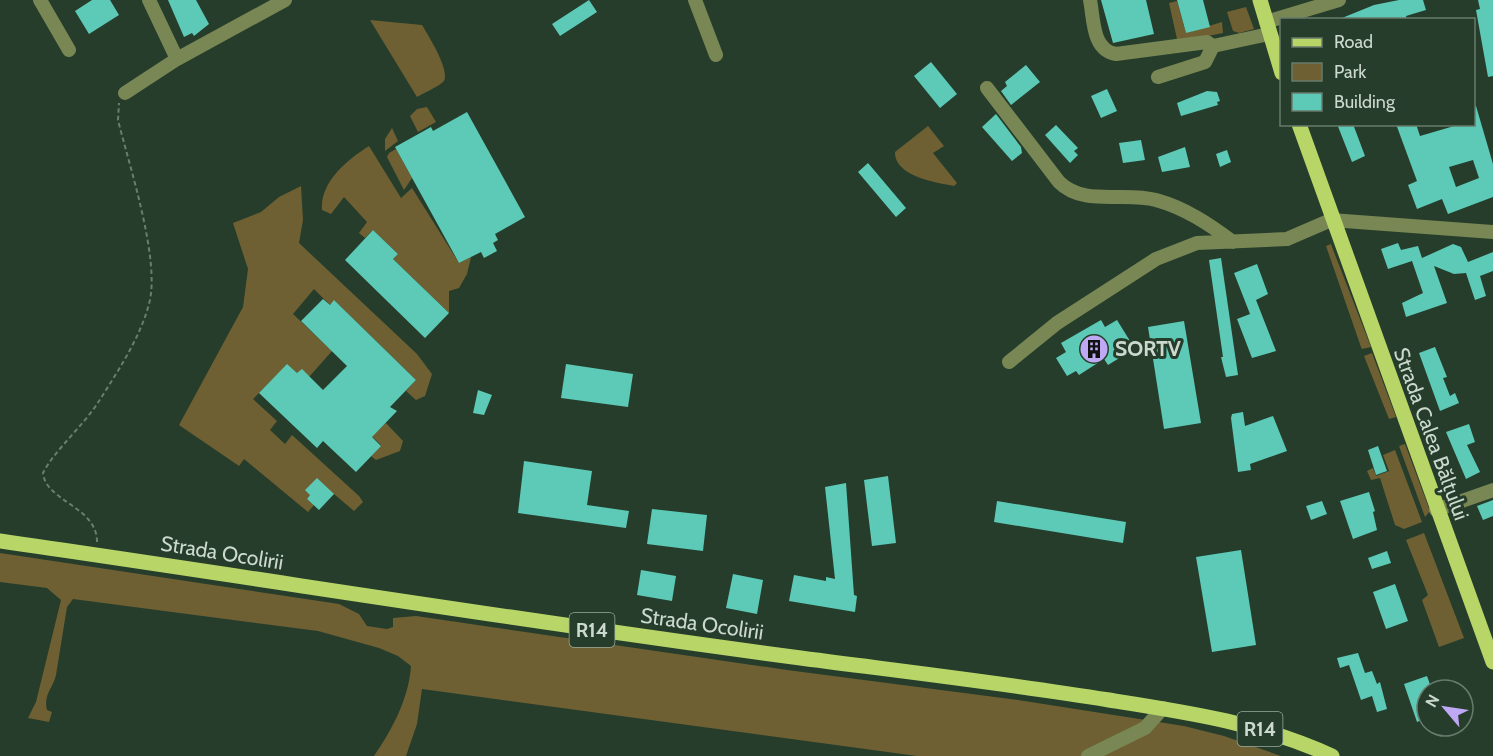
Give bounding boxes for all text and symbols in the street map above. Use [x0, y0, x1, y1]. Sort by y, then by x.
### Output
legend [1280, 18, 1475, 126]
text: Road [1334, 31, 1373, 53]
text: Park [1334, 61, 1367, 83]
text: Building [1334, 91, 1396, 113]
building icon: SORTV [1078, 333, 1110, 365]
place label: SORTV [1115, 336, 1181, 361]
street label: Strada Calea Bălțului [1387, 344, 1474, 524]
street label: Strada Ocolirii [159, 530, 285, 575]
street label: Strada Ocolirii [639, 602, 765, 645]
road number: R14 [570, 613, 614, 647]
north arrow [1415, 678, 1475, 738]
text: N [1421, 691, 1443, 711]
road number: R14 [1238, 712, 1282, 746]

